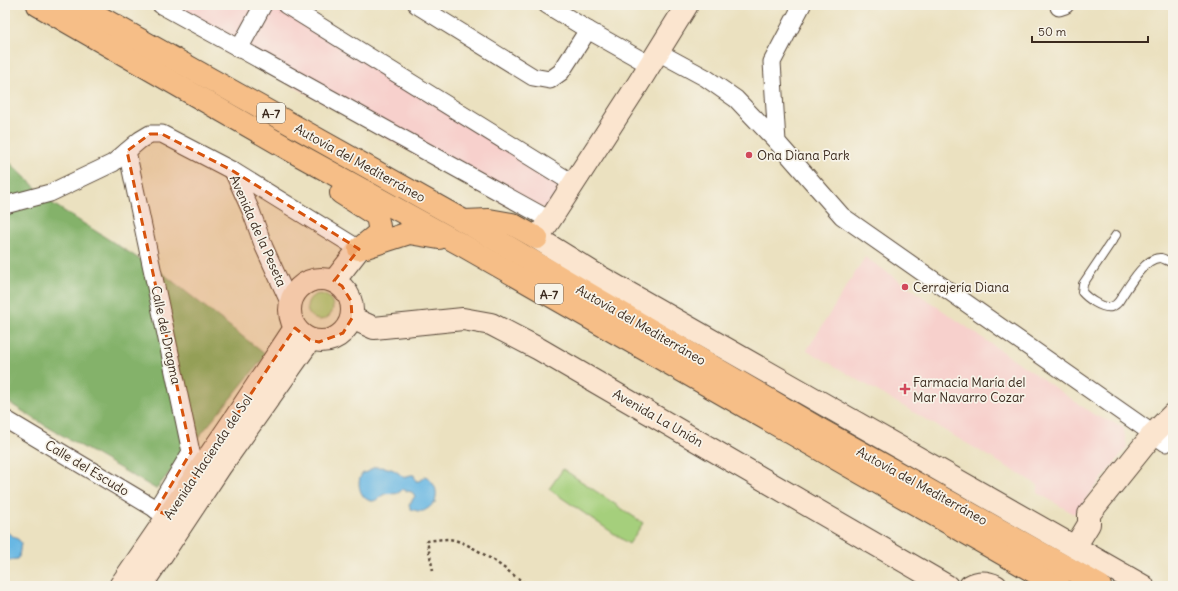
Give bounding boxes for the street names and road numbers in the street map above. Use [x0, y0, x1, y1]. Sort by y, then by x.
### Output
road number: A-7 [257, 103, 285, 123]
street label: Autovía del Mediterráneo [292, 120, 428, 206]
street label: Avenida de la Peseta [226, 173, 290, 289]
street label: Autovía del Mediterráneo [573, 281, 709, 369]
street label: Calle del Dragma [147, 284, 185, 386]
road number: A-7 [535, 284, 563, 304]
street label: Avenida La Unión [610, 385, 707, 451]
street label: Avenida Hacienda del Sol [160, 391, 256, 523]
street label: Calle del Escudo [42, 436, 132, 500]
street label: Autovía del Mediterráneo [854, 443, 990, 529]

